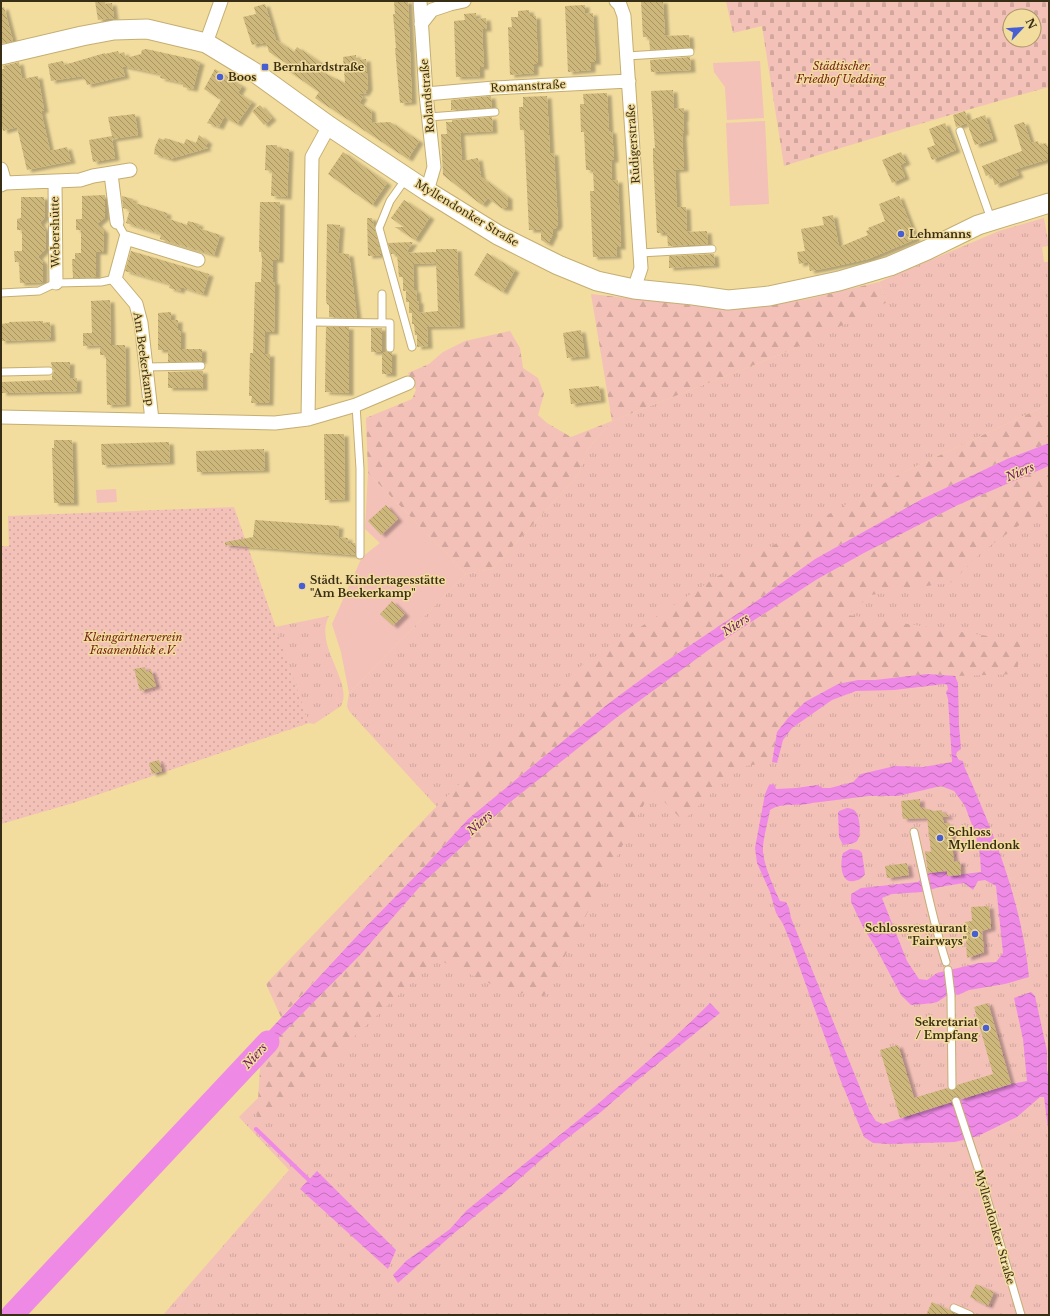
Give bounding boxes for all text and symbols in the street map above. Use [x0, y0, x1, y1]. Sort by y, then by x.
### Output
north arrow [1002, 8, 1042, 48]
text: N [1022, 16, 1040, 32]
street label: Rolandstraße [417, 58, 437, 134]
park label: Städtischer Friedhof Uedding [795, 59, 887, 86]
place label: Bernhardstraße [273, 60, 365, 74]
marker: Bernhardstraße [260, 62, 270, 72]
place label: Boos [228, 70, 256, 84]
marker: Boos [215, 72, 225, 82]
street label: Romanstraße [490, 77, 566, 95]
street label: Rüdigerstraße [623, 104, 643, 184]
street label: Myllendonker Straße [412, 176, 522, 250]
street label: Webershütte [47, 196, 63, 269]
place label: Lehmanns [909, 227, 971, 241]
marker: Lehmanns [896, 229, 906, 239]
street label: Am Beekerkamp [130, 310, 158, 407]
water label: Niers [1002, 459, 1037, 485]
place label: Städt. Kindertagesstätte "Am Beekerkamp" [310, 573, 446, 600]
marker: Städt. Kindertagesstätte "Am Beekerkamp" [297, 581, 307, 591]
water label: Niers [718, 610, 753, 639]
park label: Kleingärtnerverein Fasanenblick e.V. [83, 630, 182, 657]
water label: Niers [463, 807, 496, 839]
place label: Schloss Myllendonk [948, 825, 1020, 852]
marker: Schloss Myllendonk [935, 833, 945, 843]
place label: Schlossrestaurant "Fairways" [865, 921, 968, 948]
marker: Schlossrestaurant "Fairways" [970, 929, 980, 939]
place label: Sekretariat / Empfang [915, 1015, 979, 1042]
marker: Sekretariat / Empfang [981, 1023, 991, 1033]
water label: Niers [238, 1039, 270, 1072]
street label: Myllendonker Straße [972, 1168, 1018, 1286]

